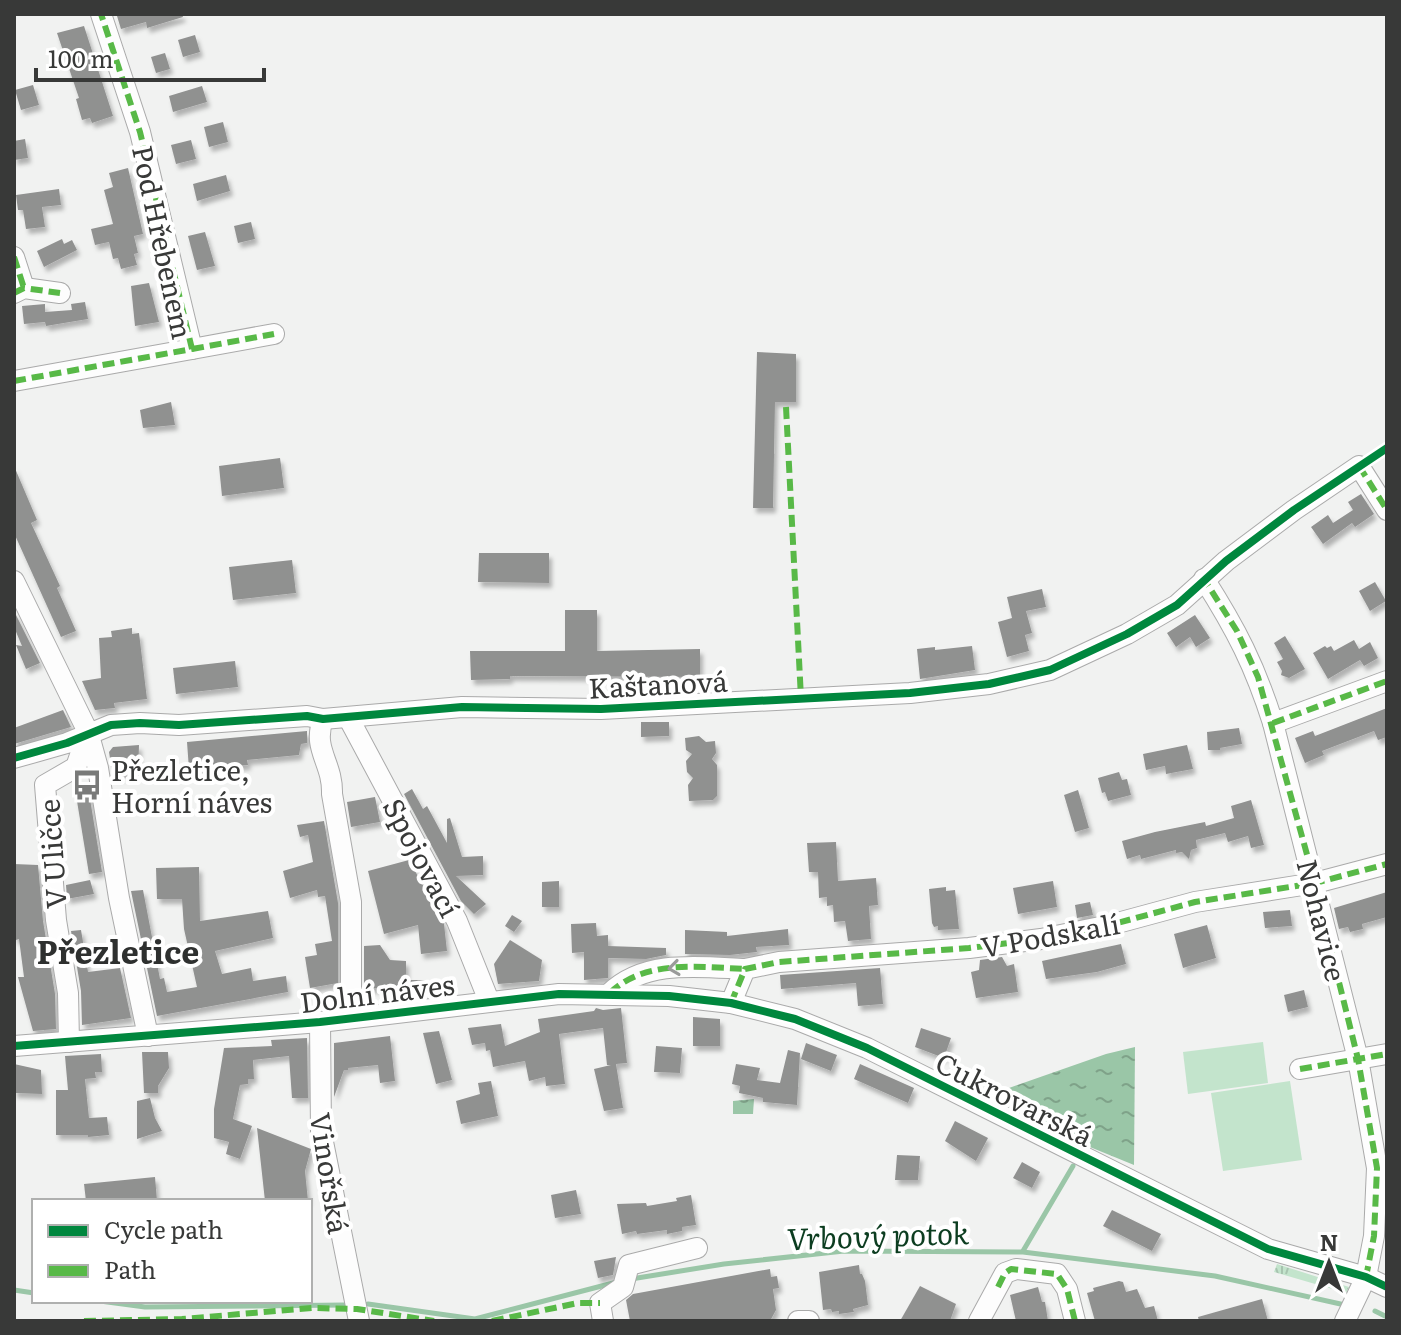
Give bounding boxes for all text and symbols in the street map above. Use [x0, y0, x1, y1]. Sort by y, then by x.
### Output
scale bar [36, 32, 264, 82]
text: 100 m [48, 40, 114, 75]
street label: Pod Hřebenem [123, 141, 205, 343]
street label: Kaštanová [587, 658, 729, 708]
place label: Přezletice, Horní náves [111, 748, 272, 822]
bus stop icon: Přezletice, Horní náves [70, 768, 104, 802]
street label: Spojovací [374, 790, 472, 924]
street label: V Uličce [26, 798, 76, 910]
street label: Nohavice [1288, 854, 1358, 986]
street label: V Podskalí [977, 901, 1123, 967]
district label: Přezletice [37, 926, 199, 974]
one-way arrow [667, 959, 681, 976]
street label: Dolní náves [297, 962, 457, 1022]
street label: Cukrovarská [929, 1040, 1101, 1156]
street label: Vinořská [301, 1109, 361, 1237]
legend [32, 1199, 312, 1303]
water label: Vrbový potok [786, 1209, 970, 1259]
text: Cycle path [104, 1211, 223, 1246]
north arrow [1289, 1223, 1369, 1303]
text: N [1320, 1225, 1338, 1258]
text: Path [104, 1251, 156, 1286]

